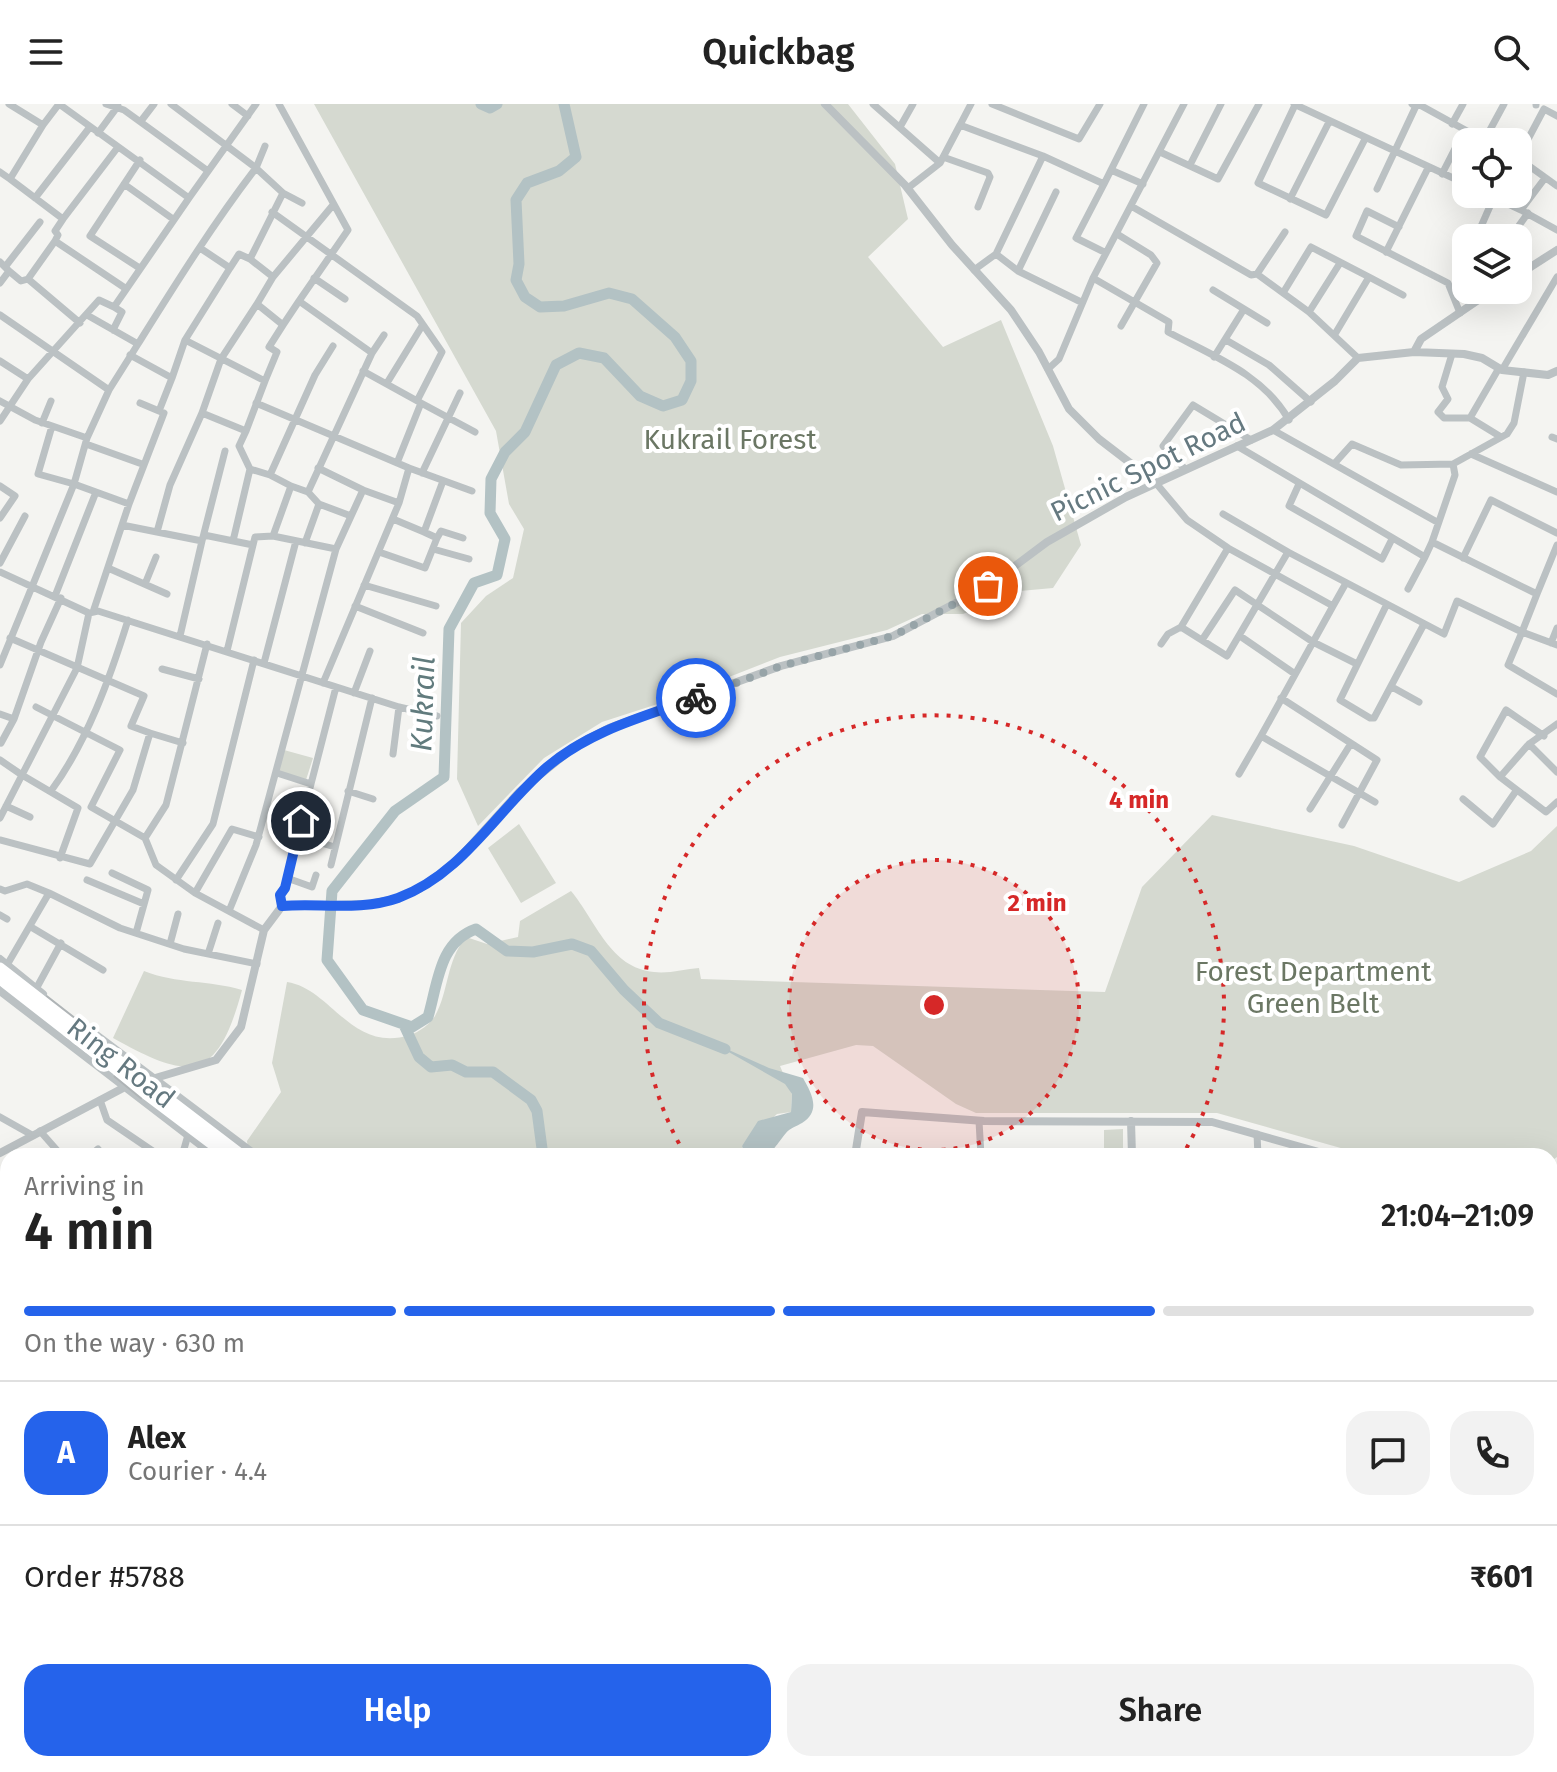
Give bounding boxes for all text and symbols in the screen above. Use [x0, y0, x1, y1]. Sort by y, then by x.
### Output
icon: menu [24, 30, 68, 74]
text: Quickbag [702, 30, 855, 74]
icon: search [1489, 30, 1533, 74]
map controls [1452, 128, 1532, 304]
button: locate [1452, 128, 1532, 208]
button: layers [1452, 224, 1532, 304]
street label: Picnic Spot Road [1045, 405, 1251, 529]
park label: Kukrail Forest [644, 423, 817, 456]
pin [954, 552, 1022, 620]
icon: bag [966, 564, 1010, 608]
water label: Kukrail [403, 656, 443, 752]
courier [656, 658, 736, 738]
icon: bike [674, 676, 718, 720]
text: 4 min [1109, 786, 1169, 814]
pin [267, 787, 335, 855]
icon: home [279, 799, 323, 843]
text: 2 min [1008, 889, 1067, 917]
park label: Forest Department Green Belt [1195, 955, 1432, 1020]
centre of rings [920, 991, 948, 1019]
street label: Ring Road [60, 1011, 182, 1115]
text: Arriving in [24, 1171, 145, 1202]
text: 21:04–21:09 [1381, 1198, 1534, 1234]
text: 4 min [24, 1200, 155, 1263]
text: On the way · 630 m [24, 1328, 245, 1359]
button: chat [1346, 1411, 1430, 1495]
button: phone [1450, 1411, 1534, 1495]
text: Alex [128, 1420, 186, 1456]
text: A [57, 1435, 75, 1471]
text: Courier · 4.4 [128, 1456, 267, 1487]
text: Order #5788 [24, 1559, 185, 1595]
text: ₹601 [1470, 1559, 1534, 1595]
button: Help [24, 1664, 771, 1756]
button: Share [787, 1664, 1534, 1756]

